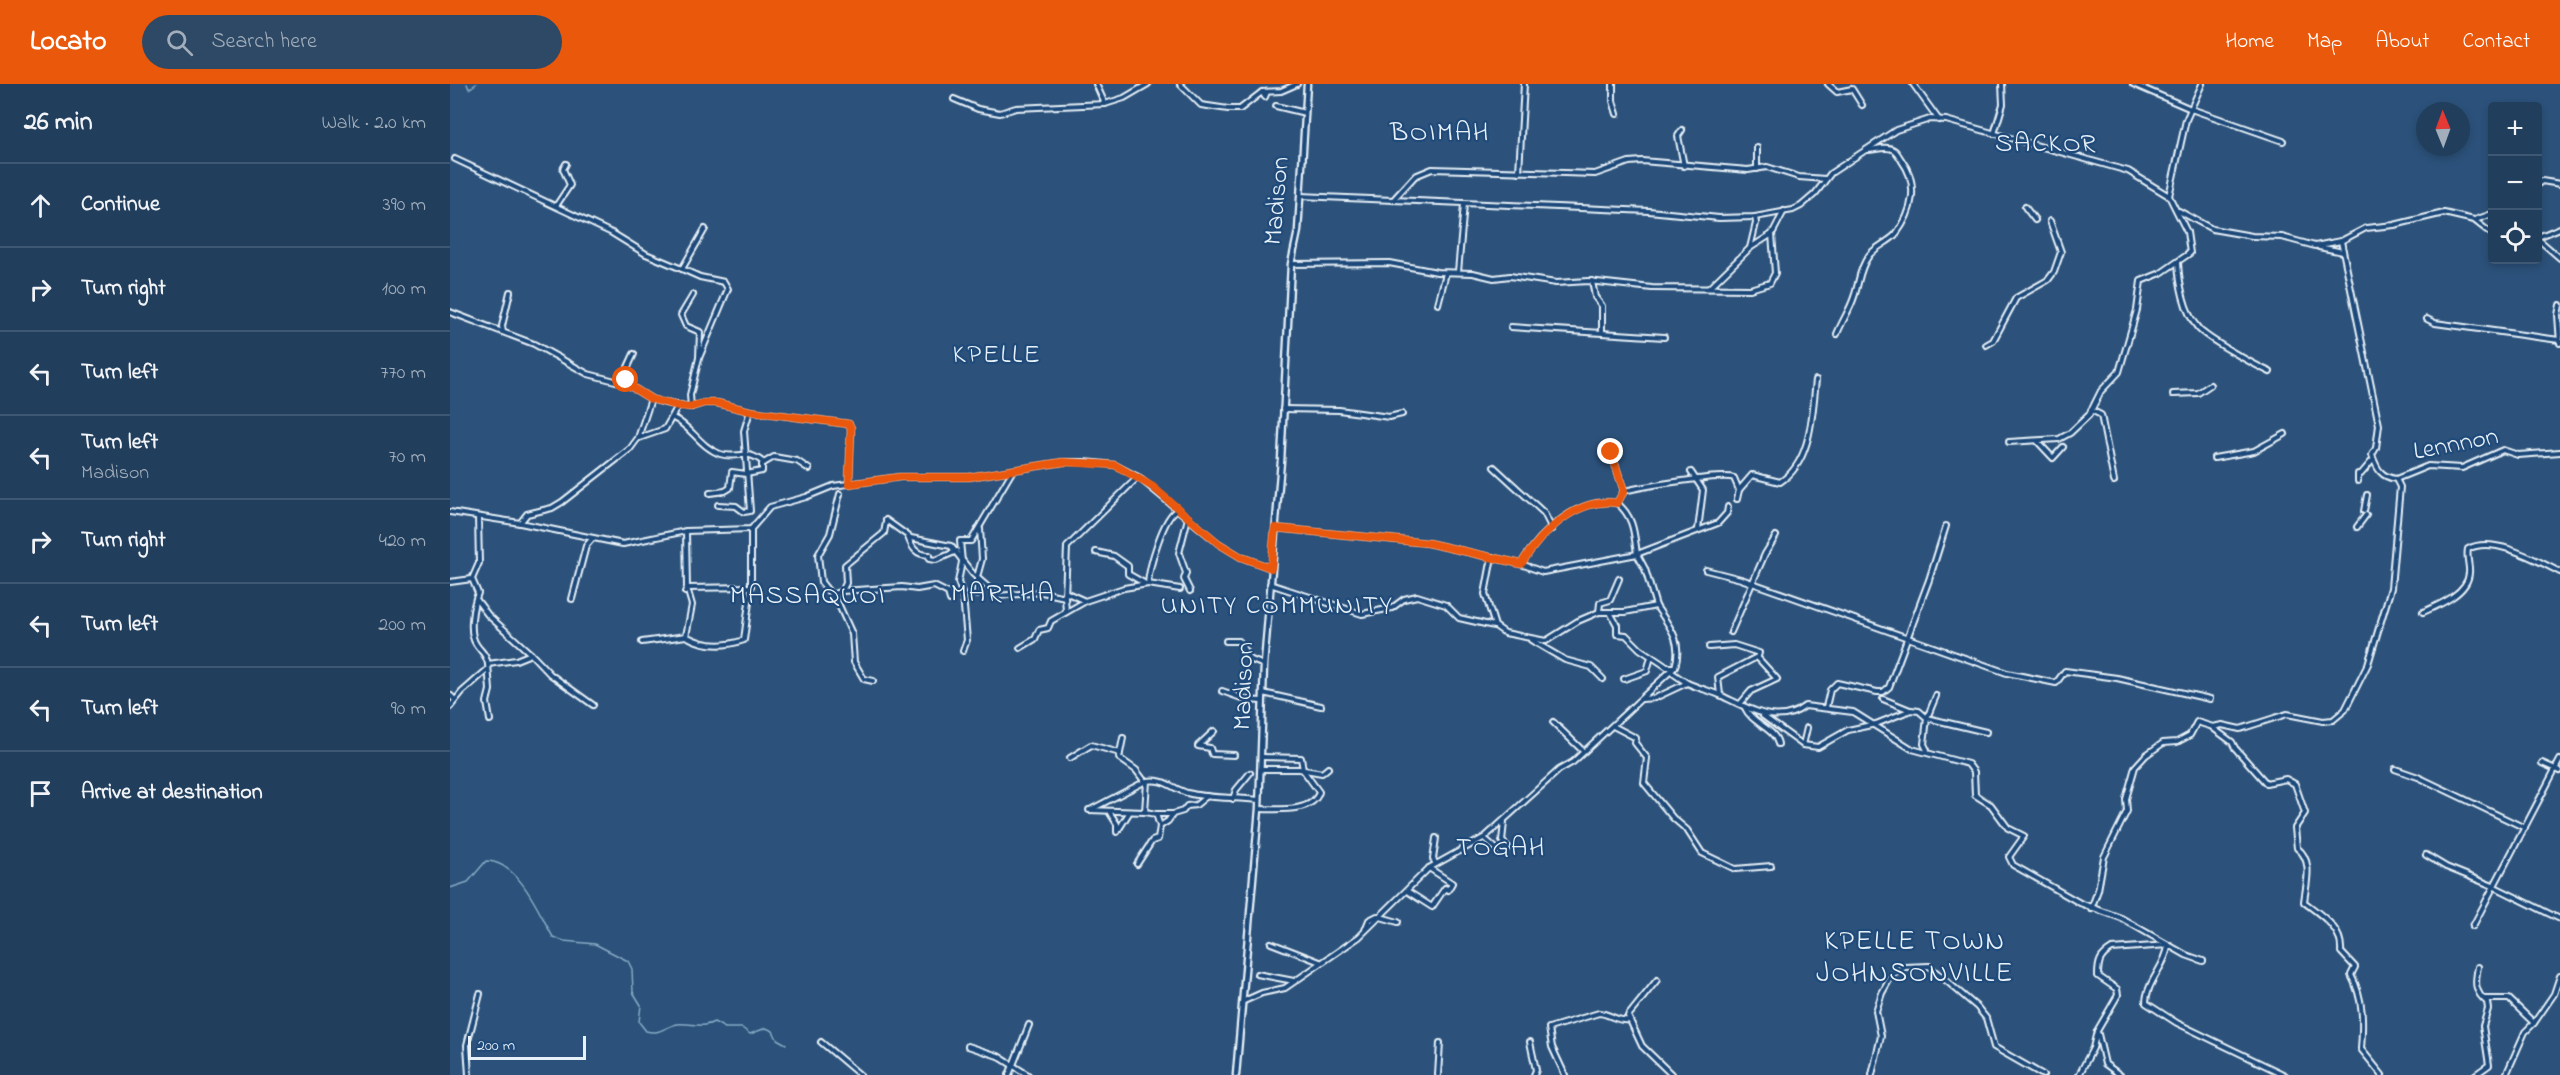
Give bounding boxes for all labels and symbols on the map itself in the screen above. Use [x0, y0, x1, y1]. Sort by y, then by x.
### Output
north arrow [2416, 102, 2470, 156]
district label: BOIMAH [1389, 114, 1490, 153]
district label: SACKOR [1995, 125, 2097, 164]
street label: Madison [1255, 155, 1301, 247]
district label: KPELLE [953, 336, 1041, 375]
route start [612, 366, 638, 392]
street label: Lennnon [2410, 418, 2502, 472]
route end [1597, 438, 1623, 464]
district label: MARTHA [951, 575, 1055, 614]
district label: MASSAQUOI [730, 577, 886, 616]
district label: UNITY COMMUNITY [1161, 587, 1393, 626]
street label: Madison [1224, 641, 1266, 731]
district label: TOGAH [1456, 829, 1546, 868]
district label: KPELLE TOWN JOHNSONVILLE [1816, 922, 2014, 995]
scale bar [468, 1033, 586, 1060]

